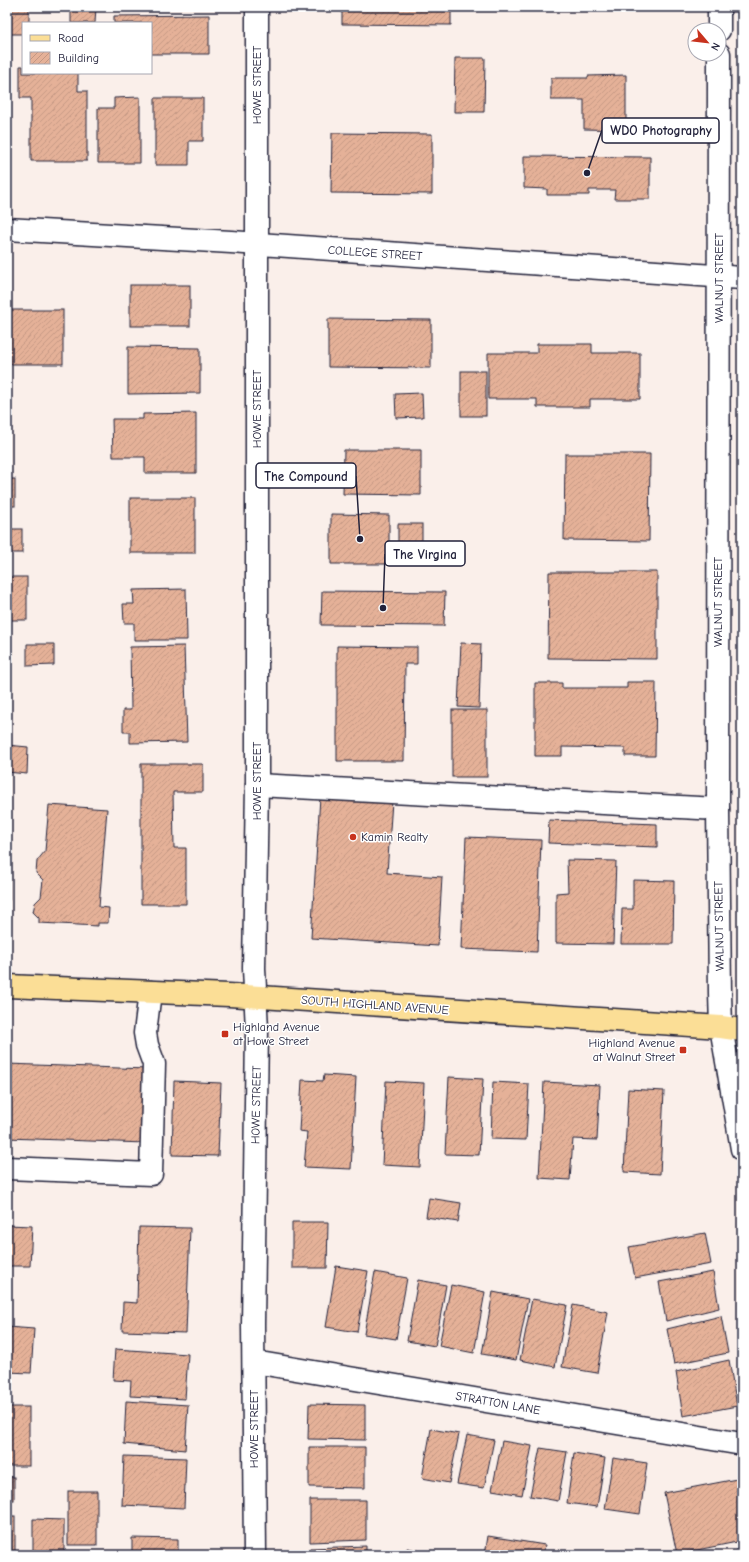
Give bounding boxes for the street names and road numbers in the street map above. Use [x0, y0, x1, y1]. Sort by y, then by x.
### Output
street label: HOWE STREET [250, 45, 264, 124]
street label: WALNUT STREET [712, 232, 726, 323]
street label: COLLEGE STREET [327, 243, 424, 263]
street label: HOWE STREET [250, 369, 264, 448]
street label: WALNUT STREET [711, 556, 725, 647]
street label: HOWE STREET [250, 741, 264, 820]
street label: WALNUT STREET [711, 880, 727, 971]
street label: SOUTH HIGHLAND AVENUE [301, 993, 449, 1017]
street label: HOWE STREET [248, 1065, 264, 1144]
street label: HOWE STREET [247, 1389, 261, 1468]
street label: STRATTON LANE [454, 1389, 542, 1417]

